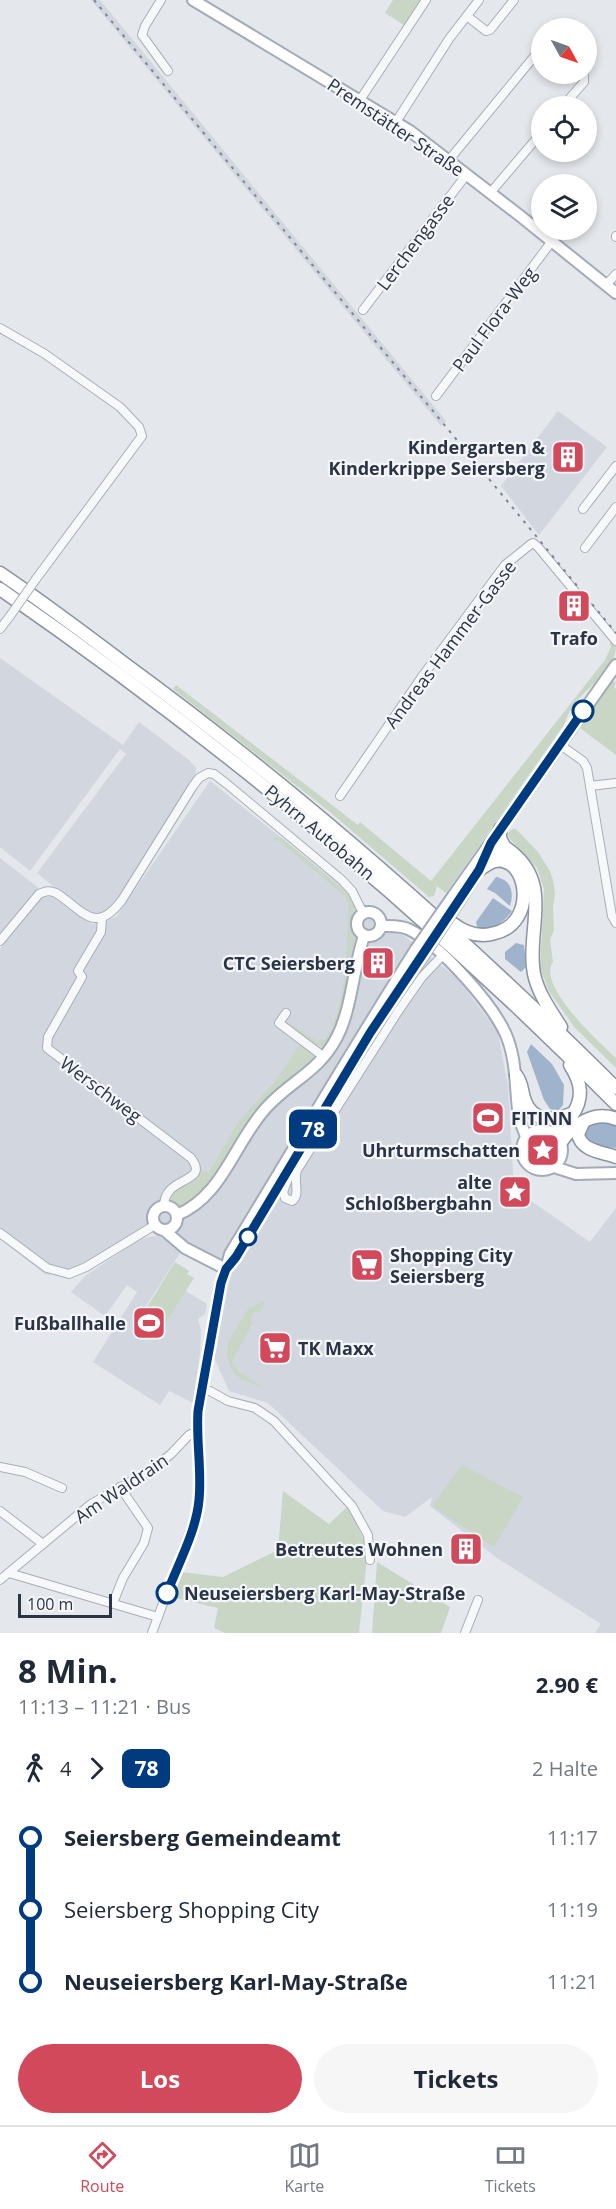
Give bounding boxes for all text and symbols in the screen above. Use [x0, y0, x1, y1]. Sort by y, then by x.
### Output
north arrow [531, 18, 597, 84]
map controls [531, 18, 597, 240]
street label: Premstätter Straße [323, 72, 469, 182]
button: locate [531, 96, 597, 162]
button: layers [531, 174, 597, 240]
street label: Lerchengasse [371, 189, 459, 295]
street label: Paul Flora-Weg [447, 262, 541, 376]
place label: Kindergarten & Kinderkrippe Seiersberg [328, 435, 545, 480]
building icon: Kindergarten & Kinderkrippe Seiersberg [550, 439, 586, 475]
street label: Andreas Hammer-Gasse [379, 555, 521, 733]
building icon: Trafo [556, 588, 592, 624]
place label: Trafo [550, 626, 598, 650]
unlabelled marker [572, 700, 594, 722]
street label: Pyhrn Autobahn [260, 779, 380, 885]
building icon: CTC Seiersberg [360, 945, 396, 981]
place label: CTC Seiersberg [223, 951, 355, 975]
street label: Werschweg [55, 1050, 147, 1128]
sports icon: FITINN [470, 1100, 506, 1136]
place label: FITINN [511, 1106, 573, 1130]
line badge: 78 [286, 1110, 340, 1148]
text: 78 [301, 1115, 325, 1143]
place icon: Uhrturmschatten [525, 1132, 561, 1168]
place label: Uhrturmschatten [362, 1138, 520, 1162]
place label: alte Schloßbergbahn [345, 1170, 492, 1215]
place icon: alte Schloßbergbahn [497, 1174, 533, 1210]
unlabelled marker [239, 1228, 257, 1246]
place label: Shopping City Seiersberg [390, 1243, 514, 1288]
supermarket icon: Shopping City Seiersberg [349, 1247, 385, 1283]
sports icon: Fußballhalle [131, 1305, 167, 1341]
place label: Fußballhalle [14, 1311, 126, 1335]
supermarket icon: TK Maxx [257, 1330, 293, 1366]
place label: TK Maxx [298, 1336, 374, 1360]
street label: Am Waldrain [70, 1448, 172, 1528]
building icon: Betreutes Wohnen [448, 1531, 484, 1567]
place label: Betreutes Wohnen [275, 1537, 443, 1561]
place label: Neuseiersberg Karl-May-Straße [184, 1581, 465, 1605]
marker: Neuseiersberg Karl-May-Straße [156, 1582, 178, 1604]
scale bar [18, 1591, 112, 1618]
text: 100 m [27, 1593, 73, 1615]
text: 8 Min. [18, 1648, 118, 1693]
text: 2.90 € [536, 1669, 598, 1699]
text: 11:13 – 11:21 · Bus [18, 1693, 191, 1720]
icon: walk [18, 1752, 51, 1785]
icon: forward [80, 1752, 113, 1785]
text: 78 [134, 1754, 158, 1782]
text: 4 [60, 1755, 71, 1782]
text: 2 Halte [532, 1755, 598, 1782]
text: Seiersberg Gemeindeamt [64, 1822, 341, 1852]
text: 11:17 [547, 1824, 598, 1851]
text: Seiersberg Shopping City [64, 1894, 319, 1924]
text: 11:19 [547, 1896, 598, 1923]
text: Neuseiersberg Karl-May-Straße [64, 1966, 408, 1996]
text: 11:21 [547, 1968, 598, 1995]
button: Los [18, 2044, 302, 2113]
button: Tickets [314, 2044, 598, 2113]
tab: Route [80, 2139, 124, 2197]
tab: Karte [284, 2139, 324, 2197]
tab: Tickets [485, 2139, 536, 2197]

